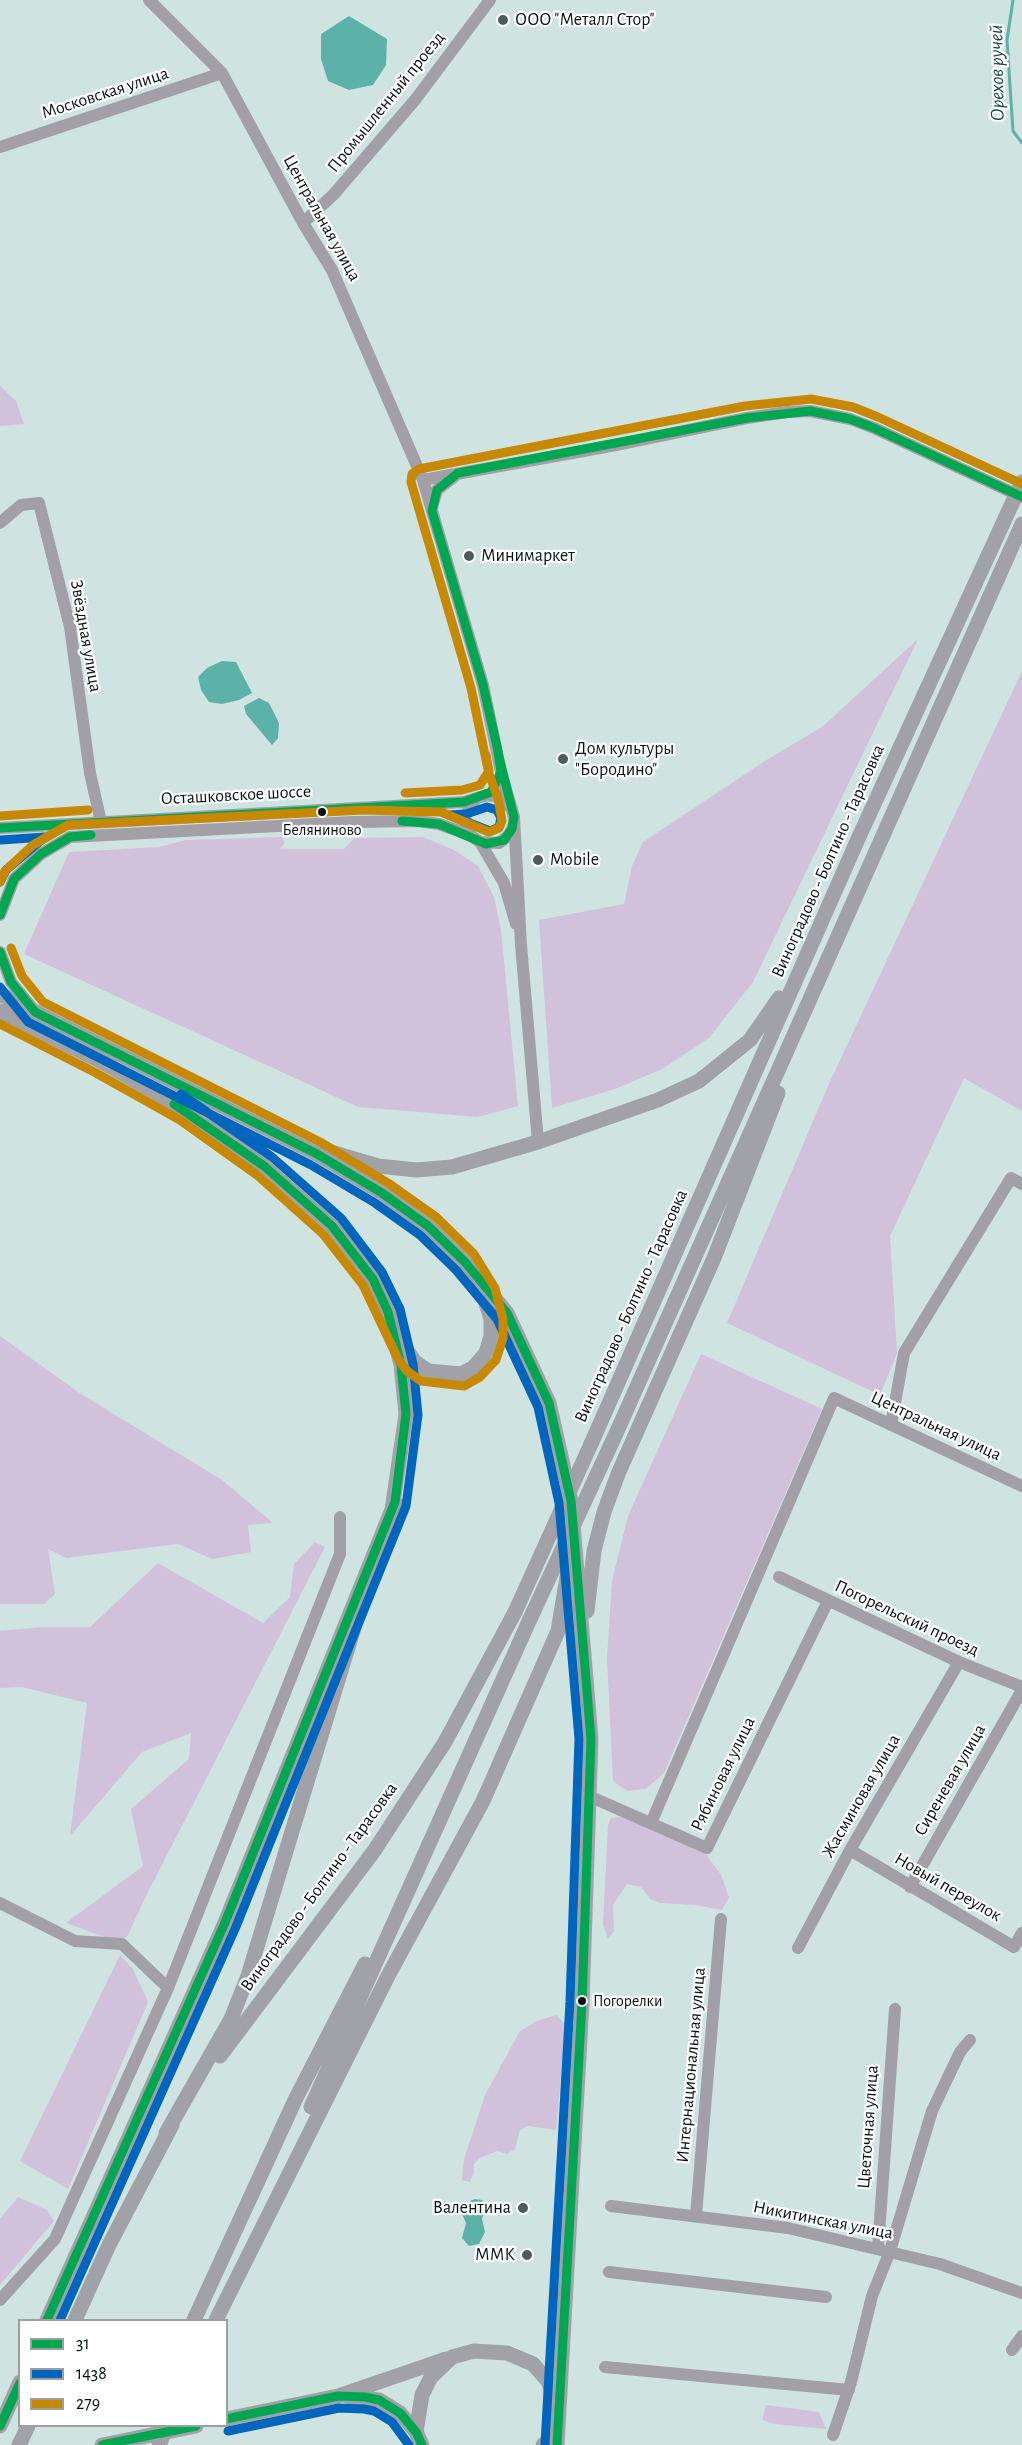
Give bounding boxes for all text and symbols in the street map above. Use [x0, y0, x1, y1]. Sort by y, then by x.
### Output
place label: ООО "Металл Стор" [515, 9, 654, 31]
marker: ООО "Металл Стор" [496, 13, 510, 27]
water label: Орехов ручей [984, 25, 1010, 121]
street label: Промышленный проезд [323, 27, 449, 177]
street label: Московская улица [39, 62, 171, 124]
street label: Центральная улица [278, 151, 366, 285]
place label: Минимаркет [481, 545, 575, 567]
marker: Минимаркет [462, 549, 476, 563]
street label: Звёздная улица [65, 578, 107, 694]
place label: Дом культуры "Бородино" [575, 738, 674, 780]
street label: Виноградово - Болтино - Тарасовка [767, 741, 889, 981]
marker: Дом культуры "Бородино" [556, 752, 570, 766]
street label: Осташковское шоссе [160, 780, 312, 810]
marker: Беляниново [316, 806, 328, 818]
place label: Беляниново [282, 820, 362, 840]
place label: Mobile [550, 849, 599, 871]
marker: Mobile [531, 853, 545, 867]
street label: Виноградово - Болтино - Тарасовка [570, 1186, 692, 1426]
street label: Центральная улица [867, 1386, 1005, 1466]
street label: Погорельский проезд [831, 1575, 983, 1661]
street label: Рябиновая улица [686, 1713, 760, 1835]
street label: Сиреневая улица [909, 1720, 991, 1840]
street label: Жасминовая улица [817, 1730, 905, 1862]
street label: Виноградово - Болтино - Тарасовка [236, 1778, 402, 1996]
street label: Новый переулок [891, 1848, 1005, 1926]
street label: Интернациональная улица [672, 1966, 710, 2164]
place label: Погорелки [593, 1991, 662, 2011]
marker: Погорелки [576, 1995, 588, 2007]
street label: Цветочная улица [853, 2064, 883, 2190]
street label: Никитинская улица [751, 2196, 895, 2244]
place label: Валентина [433, 2197, 511, 2219]
marker: Валентина [516, 2201, 530, 2215]
place label: ММК [475, 2244, 515, 2266]
marker: ММК [520, 2248, 534, 2262]
legend [18, 2319, 228, 2427]
text: 31 [76, 2335, 90, 2353]
text: 1438 [76, 2365, 107, 2383]
text: 279 [76, 2395, 100, 2413]

